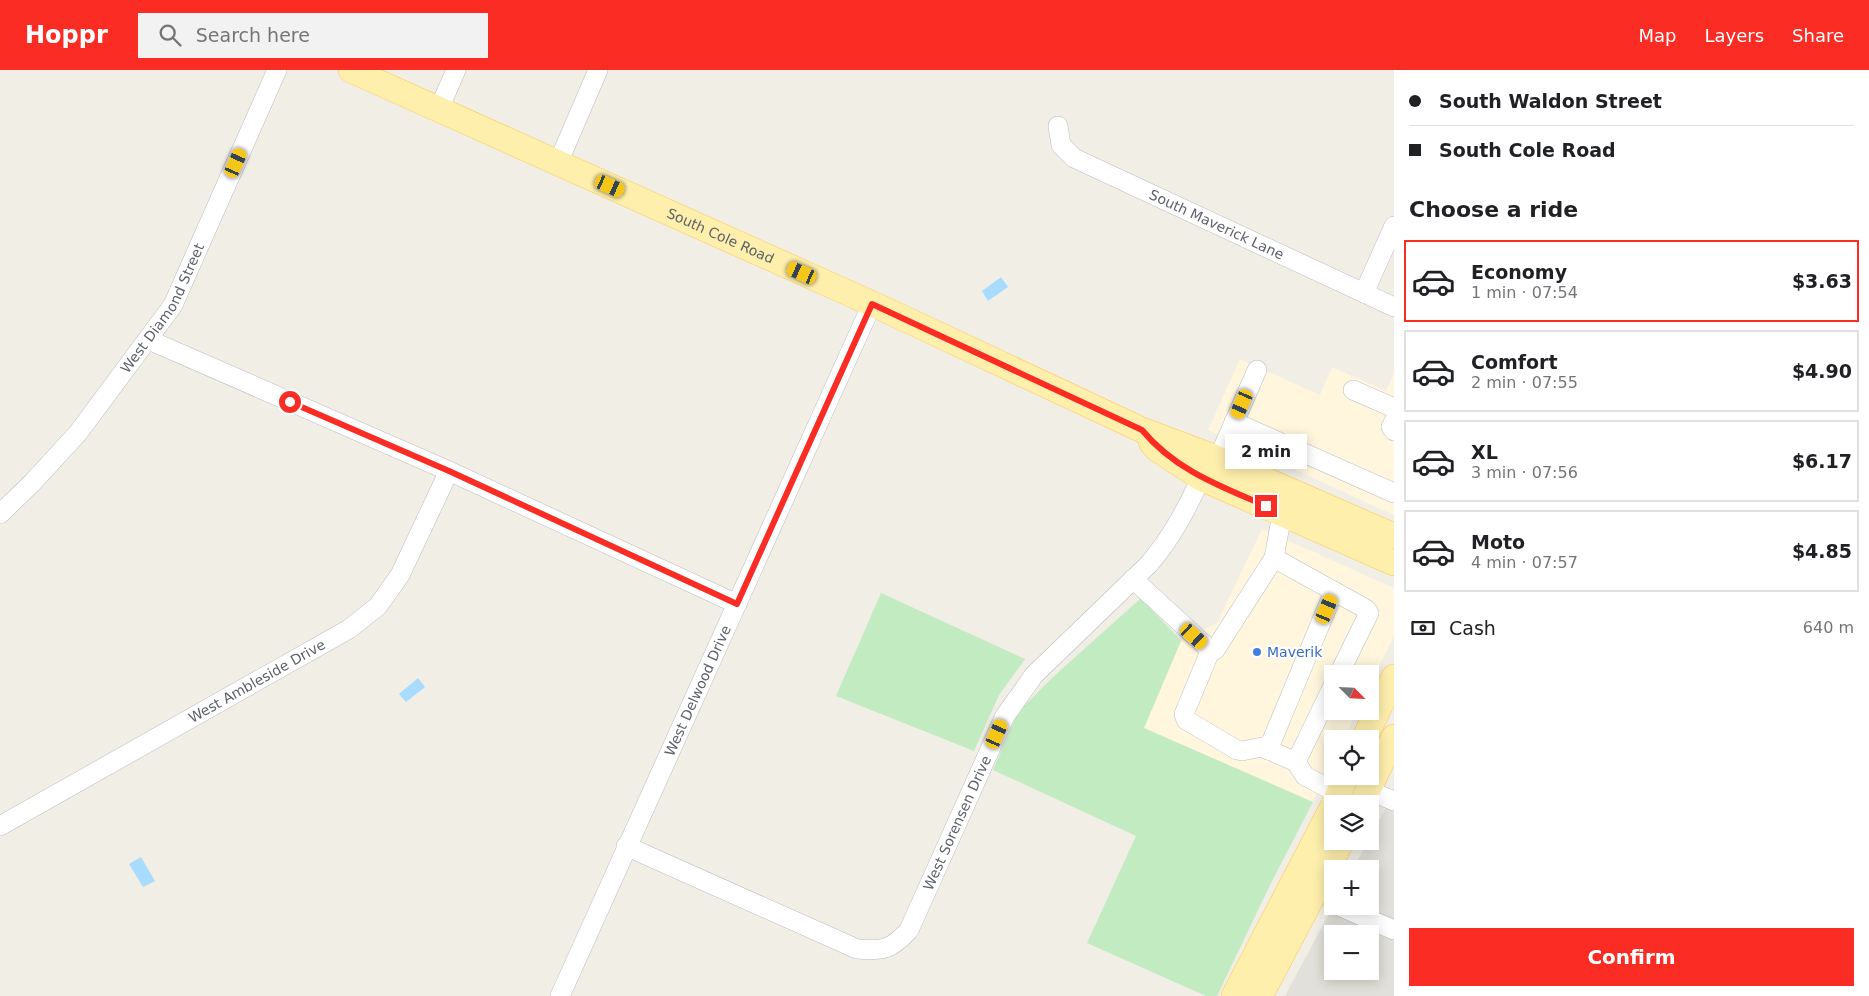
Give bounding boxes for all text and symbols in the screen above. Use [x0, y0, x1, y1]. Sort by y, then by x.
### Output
search box [138, 13, 488, 58]
text: Hoppr [25, 21, 108, 49]
icon: search [156, 21, 184, 49]
text: Search here [196, 24, 310, 46]
text: Map [1638, 25, 1676, 46]
text: Layers [1704, 25, 1764, 46]
text: Share [1792, 25, 1844, 46]
text: South Waldon Street [1439, 90, 1662, 112]
text: South Cole Road [1439, 139, 1616, 161]
car [223, 146, 248, 180]
car [593, 173, 626, 199]
street label: South Maverick Lane [1147, 186, 1287, 263]
text: Choose a ride [1409, 197, 1578, 222]
street label: South Cole Road [664, 205, 777, 267]
street label: West Diamond Street [117, 240, 208, 376]
icon: car [1411, 259, 1456, 304]
car [785, 260, 818, 286]
text: Economy [1471, 261, 1567, 283]
text: $3.63 [1792, 270, 1852, 292]
text: 1 min · 07:54 [1471, 283, 1578, 302]
icon: car [1411, 349, 1456, 394]
text: Comfort [1471, 351, 1558, 373]
text: $4.90 [1792, 360, 1852, 382]
text: 2 min · 07:55 [1471, 373, 1578, 392]
car [1229, 387, 1254, 421]
route start [279, 391, 301, 413]
callout: 2 min [1225, 434, 1307, 468]
icon: car [1411, 439, 1456, 484]
text: XL [1471, 441, 1498, 463]
text: 2 min [1241, 442, 1291, 461]
text: $6.17 [1792, 450, 1852, 472]
text: 3 min · 07:56 [1471, 463, 1578, 482]
route end [1255, 495, 1277, 517]
icon: car [1411, 529, 1456, 574]
text: Moto [1471, 531, 1525, 553]
text: $4.85 [1792, 540, 1852, 562]
text: 4 min · 07:57 [1471, 553, 1578, 572]
car [1314, 592, 1339, 626]
icon: cash [1409, 614, 1437, 642]
text: Cash [1449, 617, 1496, 639]
text: 640 m [1803, 618, 1854, 637]
car [1177, 620, 1210, 652]
street label: West Delwood Drive [661, 623, 734, 758]
street label: West Ambleside Drive [186, 636, 328, 726]
place label: Maverik [1267, 644, 1323, 660]
marker: Maverik [1251, 646, 1263, 658]
north arrow [1324, 665, 1379, 720]
map controls [1324, 665, 1379, 980]
car [984, 717, 1009, 751]
button: locate [1324, 730, 1379, 785]
street label: West Sorensen Drive [920, 753, 994, 893]
button: layers [1324, 795, 1379, 850]
button: + [1324, 860, 1379, 915]
button: − [1324, 925, 1379, 980]
button: Confirm [1409, 928, 1854, 986]

